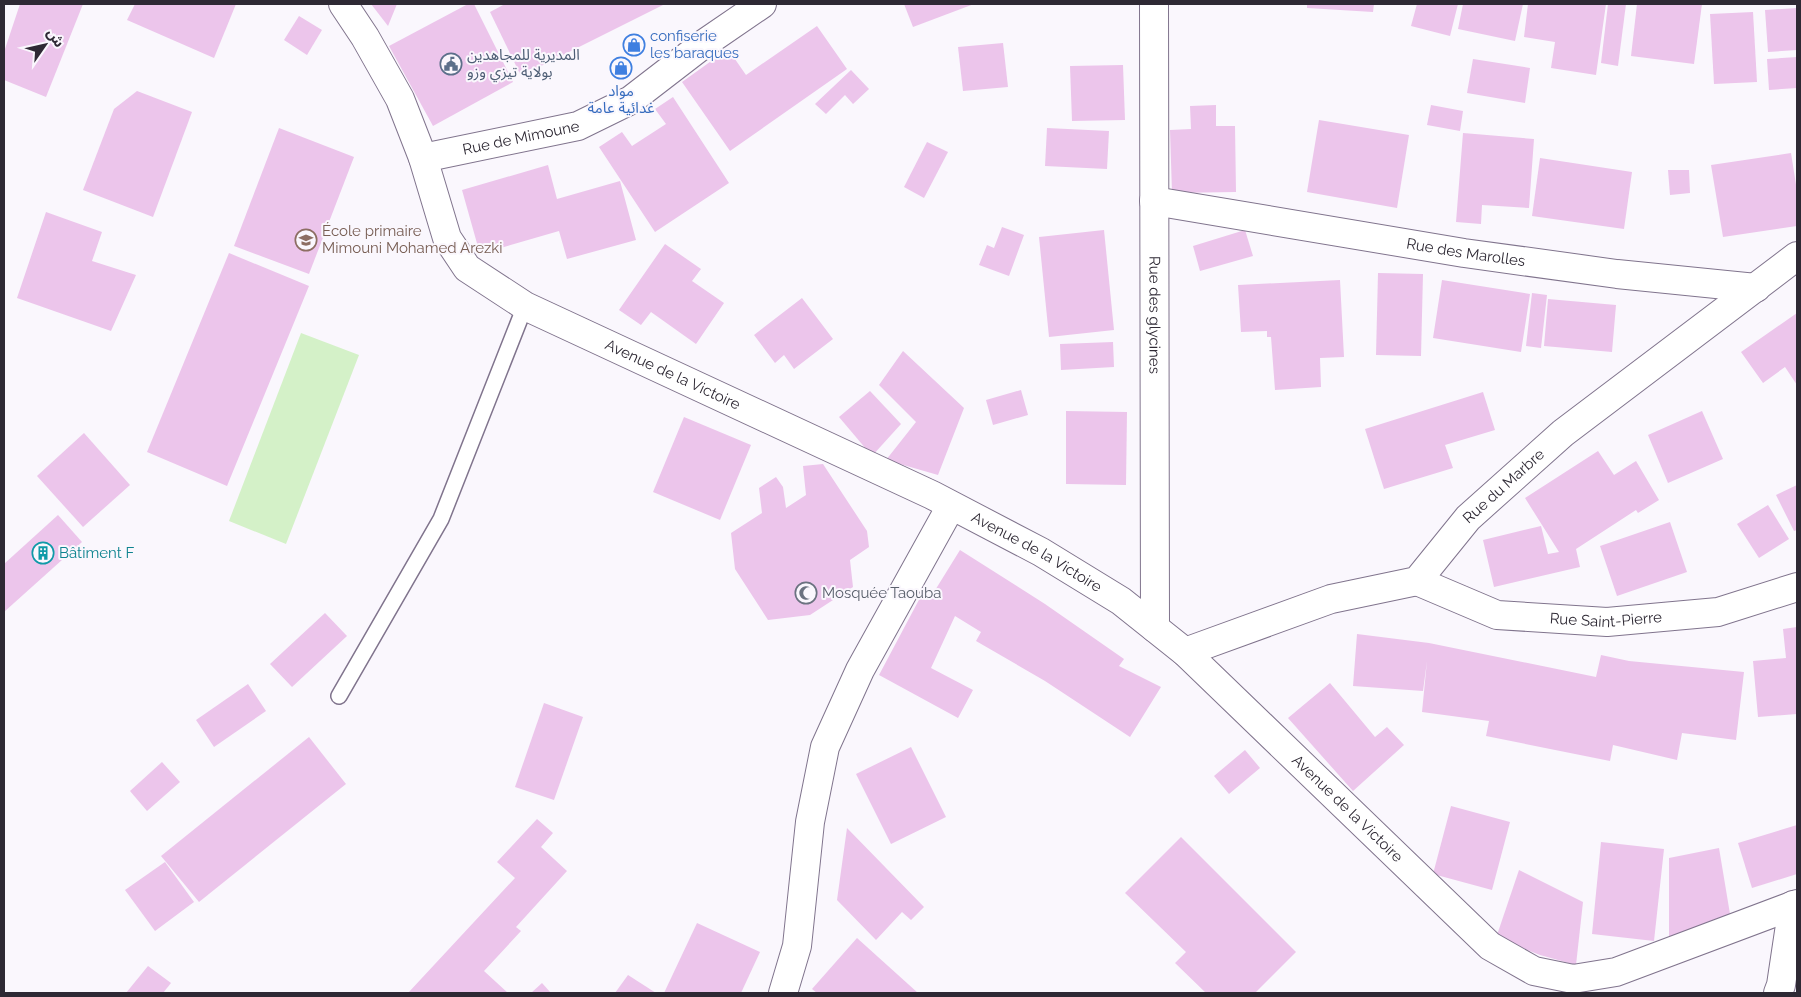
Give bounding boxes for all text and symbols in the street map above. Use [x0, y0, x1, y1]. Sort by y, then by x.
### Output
north arrow [20, 20, 70, 70]
text: ش [44, 25, 68, 50]
place label: confiserie les baraques [650, 27, 739, 62]
shop icon: confiserie les baraques [622, 33, 646, 57]
place label: المديرية للمجاهدين بولاية تيزي وزو [467, 46, 580, 83]
public building icon: المديرية للمجاهدين بولاية تيزي وزو [439, 52, 463, 76]
shop icon: مواد غدائية عامة [609, 56, 633, 80]
place label: مواد غدائية عامة [588, 82, 655, 117]
street label: Rue de Mimoune [461, 117, 581, 159]
place label: École primaire Mimouni Mohamed Arezki [322, 222, 503, 257]
school or university icon: École primaire Mimouni Mohamed Arezki [294, 228, 318, 252]
street label: Rue des Marolles [1405, 234, 1526, 270]
street label: Rue des glycines [1145, 256, 1164, 374]
street label: Avenue de la Victoire [602, 336, 743, 414]
street label: Rue du Marbre [1459, 445, 1548, 527]
street label: Avenue de la Victoire [968, 508, 1105, 596]
building icon: Bâtiment F [31, 541, 55, 565]
place label: Bâtiment F [59, 544, 135, 562]
mosque icon: Mosquée Taouba [794, 581, 818, 605]
place label: Mosquée Taouba [822, 584, 941, 602]
street label: Rue Saint-Pierre [1549, 608, 1663, 631]
street label: Avenue de la Victoire [1288, 751, 1407, 866]

